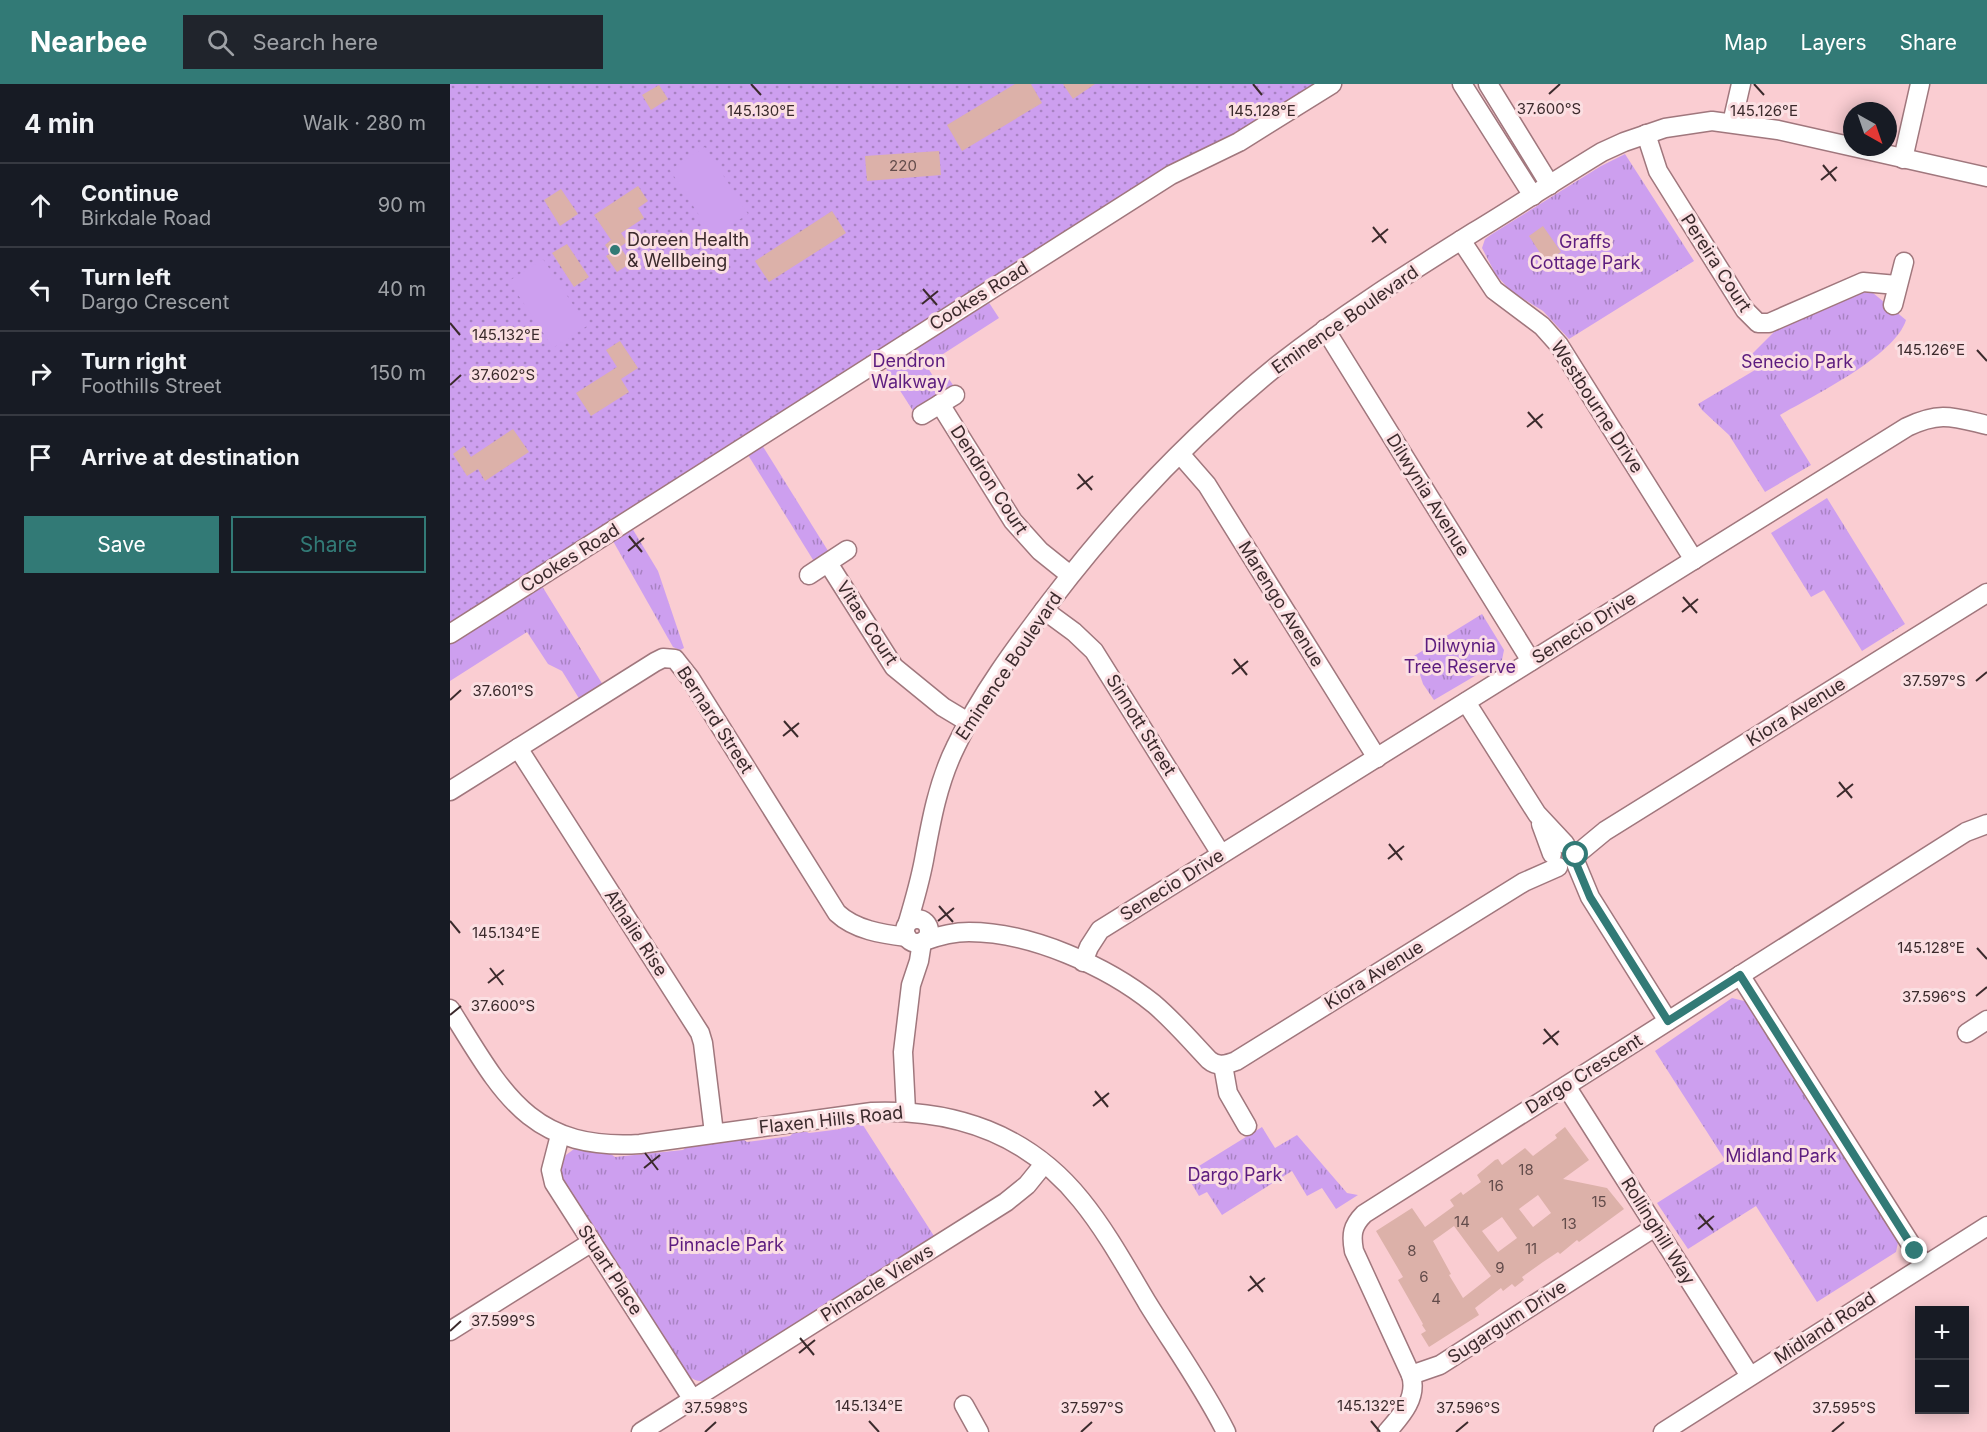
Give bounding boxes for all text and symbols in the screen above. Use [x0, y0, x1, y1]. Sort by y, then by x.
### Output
search box [183, 15, 603, 69]
text: Nearbee [30, 25, 147, 59]
icon: search [204, 26, 237, 59]
text: Search here [252, 29, 378, 55]
text: Map [1724, 30, 1768, 55]
text: Layers [1801, 30, 1867, 55]
text: Share [1900, 30, 1957, 55]
text: 37.600°S [1517, 99, 1581, 118]
text: 145.130°E [727, 101, 795, 120]
text: 145.128°E [1228, 101, 1296, 120]
text: 145.126°E [1730, 101, 1798, 120]
north arrow [1843, 102, 1897, 156]
text: 4 min [24, 108, 95, 139]
text: Walk · 280 m [303, 111, 426, 135]
house number: 220 [889, 156, 917, 175]
text: Continue [81, 180, 179, 206]
icon: ahead [24, 189, 57, 222]
text: 90 m [378, 193, 426, 217]
text: Birkdale Road [81, 206, 211, 230]
street label: Pereira Court [1677, 210, 1756, 316]
place label: Doreen Health & Wellbeing [627, 229, 749, 271]
park label: Graffs Cottage Park [1530, 231, 1640, 273]
marker: Doreen Health & Wellbeing [608, 243, 622, 257]
street label: Cookes Road [925, 257, 1032, 334]
street label: Eminence Boulevard [1267, 261, 1422, 378]
text: Turn left [81, 264, 171, 290]
icon: left [24, 273, 57, 306]
text: 40 m [377, 277, 426, 301]
text: Dargo Crescent [81, 290, 229, 314]
text: 145.132°E [472, 325, 540, 344]
street label: Westbourne Drive [1547, 337, 1648, 477]
text: 145.126°E [1897, 340, 1965, 359]
text: Turn right [81, 348, 187, 374]
park label: Dendron Walkway [871, 350, 947, 392]
park label: Senecio Park [1741, 351, 1853, 372]
icon: right [24, 357, 57, 390]
text: 150 m [370, 361, 426, 385]
text: 37.602°S [471, 365, 535, 384]
text: Foothills Street [81, 374, 222, 398]
street label: Dendron Court [946, 421, 1032, 538]
street label: Dilwynia Avenue [1382, 430, 1474, 560]
icon: arrive [24, 441, 57, 474]
text: Arrive at destination [81, 444, 300, 470]
button: Save [24, 516, 219, 573]
button: Share [231, 516, 426, 573]
street label: Cookes Road [516, 519, 623, 596]
street label: Marengo Avenue [1234, 537, 1329, 670]
street label: Vitae Court [832, 577, 902, 669]
street label: Senecio Drive [1528, 587, 1639, 668]
street label: Eminence Boulevard [951, 588, 1066, 744]
park label: Dilwynia Tree Reserve [1404, 635, 1516, 677]
street label: Bernard Street [673, 662, 758, 777]
street label: Sinnott Street [1102, 670, 1181, 779]
text: 37.597°S [1902, 671, 1966, 690]
street label: Kiora Avenue [1742, 673, 1849, 750]
text: 37.601°S [472, 681, 534, 700]
route start [1562, 841, 1588, 867]
street label: Senecio Drive [1116, 844, 1227, 925]
street label: Athalie Rise [601, 886, 672, 980]
text: 145.134°E [472, 923, 540, 942]
street label: Kiora Avenue [1320, 936, 1427, 1013]
text: 145.128°E [1897, 938, 1965, 957]
text: 37.596°S [1902, 987, 1966, 1006]
text: 37.600°S [471, 996, 535, 1015]
street label: Dargo Crescent [1522, 1029, 1646, 1118]
street label: Flaxen Hills Road [758, 1101, 904, 1138]
park label: Midland Park [1725, 1145, 1837, 1166]
house number: 18 [1518, 1160, 1534, 1179]
park label: Dargo Park [1187, 1164, 1283, 1185]
street label: Rollinghill Way [1617, 1173, 1700, 1288]
house number: 16 [1488, 1176, 1504, 1195]
house number: 15 [1591, 1192, 1607, 1211]
house number: 14 [1454, 1212, 1470, 1231]
house number: 13 [1561, 1214, 1577, 1233]
street label: Stuart Place [574, 1221, 647, 1319]
park label: Pinnacle Park [668, 1234, 784, 1255]
route end [1901, 1237, 1927, 1263]
house number: 11 [1525, 1239, 1537, 1258]
street label: Pinnacle Views [817, 1240, 937, 1326]
house number: 8 [1407, 1241, 1417, 1260]
house number: 9 [1495, 1258, 1505, 1277]
house number: 6 [1419, 1267, 1429, 1286]
street label: Sugargum Drive [1444, 1275, 1570, 1368]
street label: Midland Road [1770, 1287, 1879, 1368]
house number: 4 [1431, 1289, 1441, 1308]
map controls [1915, 1306, 1969, 1414]
button: + [1915, 1306, 1969, 1360]
text: 37.599°S [471, 1311, 535, 1330]
button: − [1915, 1360, 1969, 1414]
text: 145.134°E [835, 1396, 903, 1415]
text: 145.132°E [1337, 1396, 1405, 1415]
text: 37.598°S [684, 1398, 748, 1417]
text: 37.597°S [1060, 1398, 1124, 1417]
text: 37.596°S [1436, 1398, 1500, 1417]
text: 37.595°S [1812, 1398, 1876, 1417]

